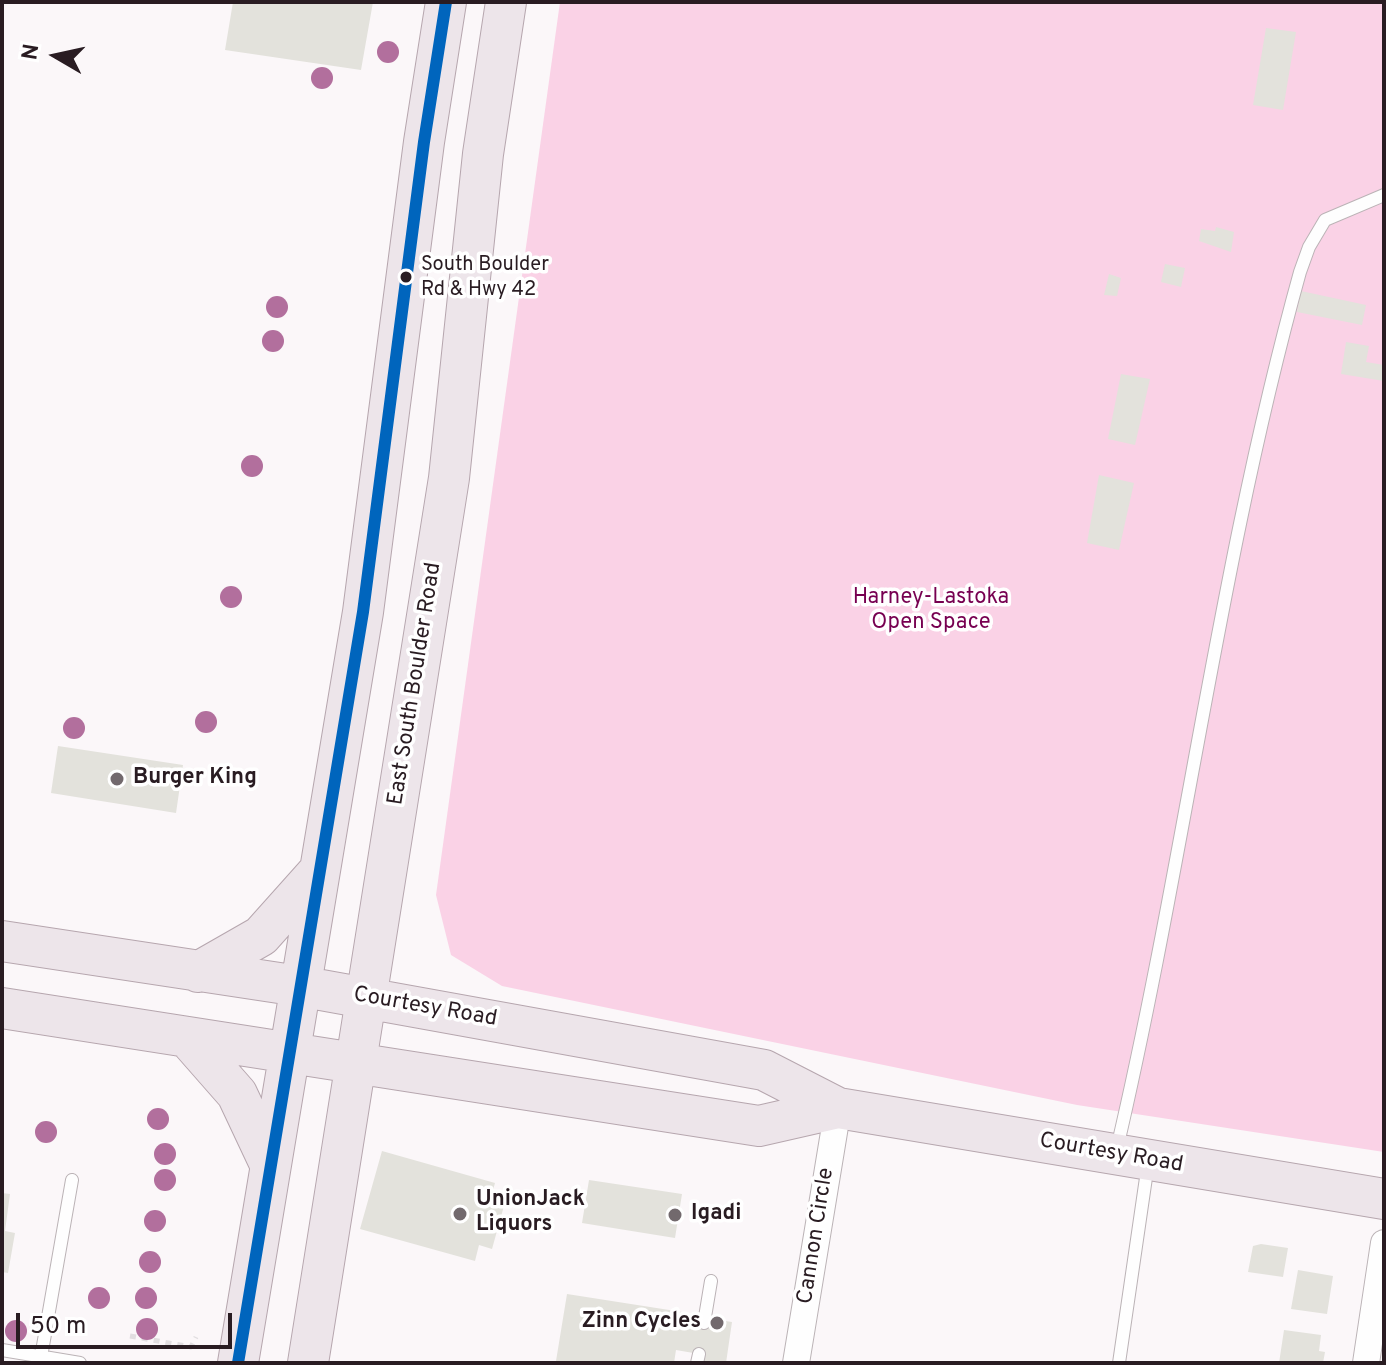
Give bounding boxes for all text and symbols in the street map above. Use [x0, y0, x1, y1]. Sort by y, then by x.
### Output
north arrow [16, 16, 96, 96]
text: N [17, 42, 46, 62]
place label: South Boulder Rd & Hwy 42 [421, 254, 549, 301]
marker: South Boulder Rd & Hwy 42 [398, 269, 414, 285]
street label: East South Boulder Road [384, 561, 448, 807]
park label: Harney-Lastoka Open Space [853, 586, 1009, 638]
place label: Burger King [133, 766, 257, 792]
marker: Burger King [108, 770, 126, 788]
street label: Courtesy Road [351, 982, 499, 1034]
street label: Courtesy Road [1037, 1128, 1185, 1180]
street label: Cannon Circle [793, 1166, 841, 1306]
place label: UnionJack Liquors [476, 1188, 585, 1240]
place label: Igadi [691, 1202, 742, 1228]
marker: UnionJack Liquors [451, 1205, 469, 1223]
marker: Igadi [666, 1206, 684, 1224]
scale bar [20, 1297, 236, 1347]
place label: Zinn Cycles [582, 1310, 701, 1336]
text: 50 m [30, 1312, 86, 1342]
marker: Zinn Cycles [708, 1314, 726, 1332]

